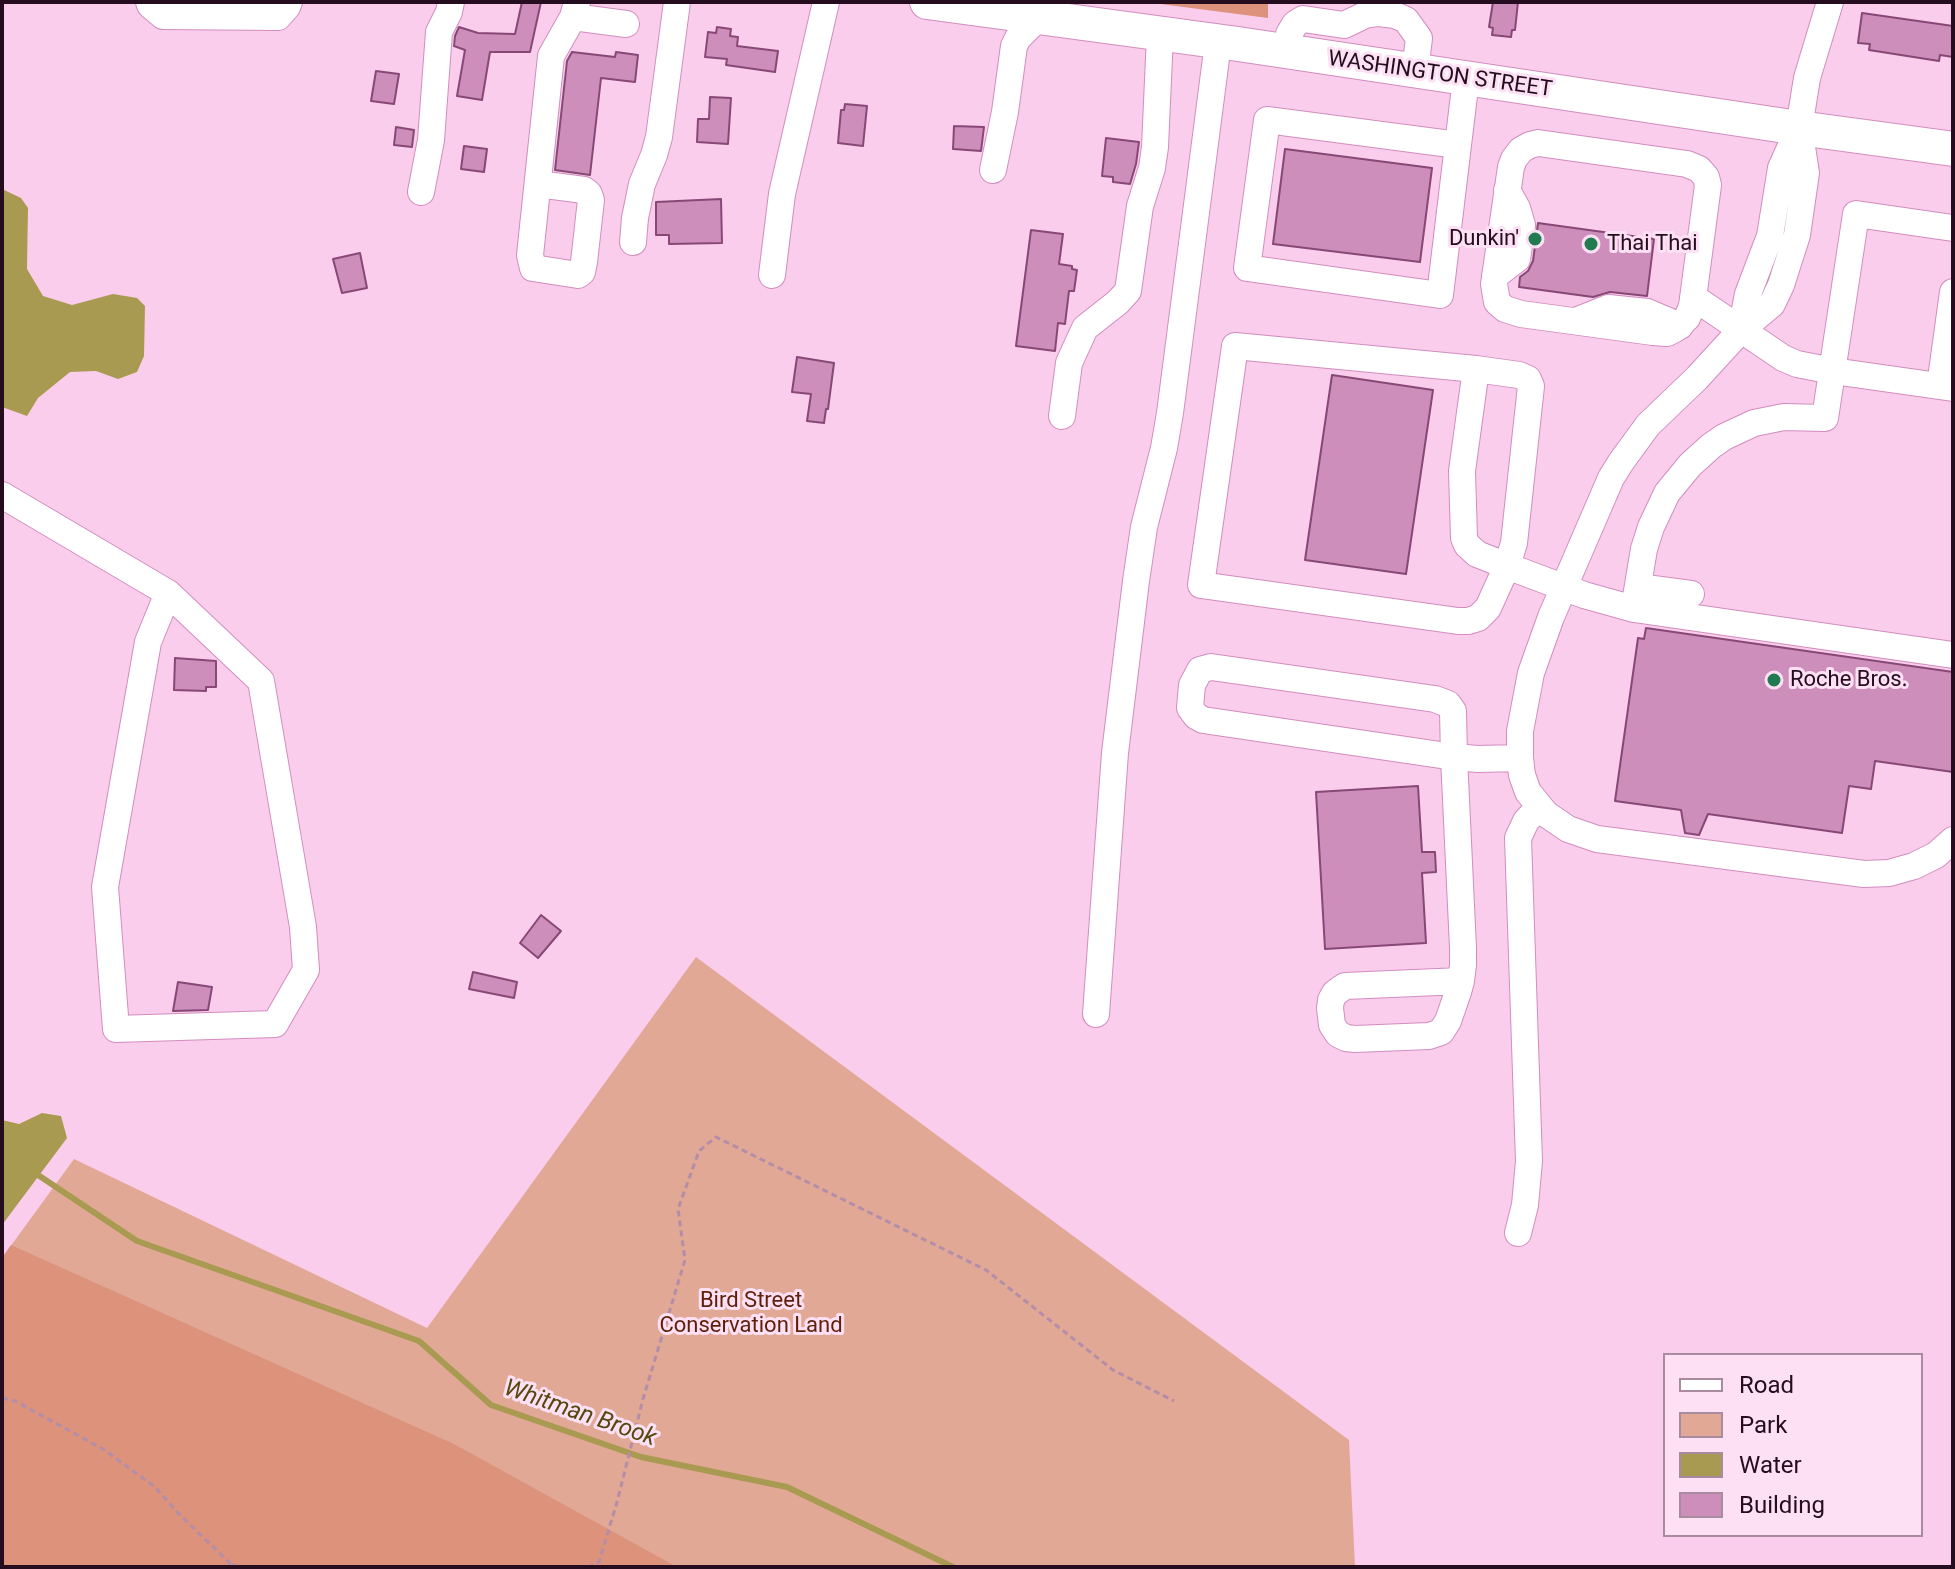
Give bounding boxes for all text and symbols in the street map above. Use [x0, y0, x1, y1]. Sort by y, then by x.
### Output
street label: WASHINGTON STREET [1326, 46, 1554, 104]
place label: Dunkin' [1449, 226, 1519, 252]
marker: Dunkin' [1526, 230, 1544, 248]
place label: Thai Thai [1607, 231, 1698, 257]
marker: Thai Thai [1582, 235, 1600, 253]
place label: Roche Bros. [1790, 667, 1908, 693]
marker: Roche Bros. [1765, 671, 1783, 689]
park label: Bird Street Conservation Land [659, 1288, 843, 1340]
legend [1663, 1353, 1923, 1537]
text: Road [1739, 1371, 1794, 1399]
water label: Whitman Brook [500, 1374, 660, 1454]
text: Park [1739, 1411, 1787, 1439]
text: Water [1739, 1451, 1802, 1479]
text: Building [1739, 1491, 1825, 1519]

